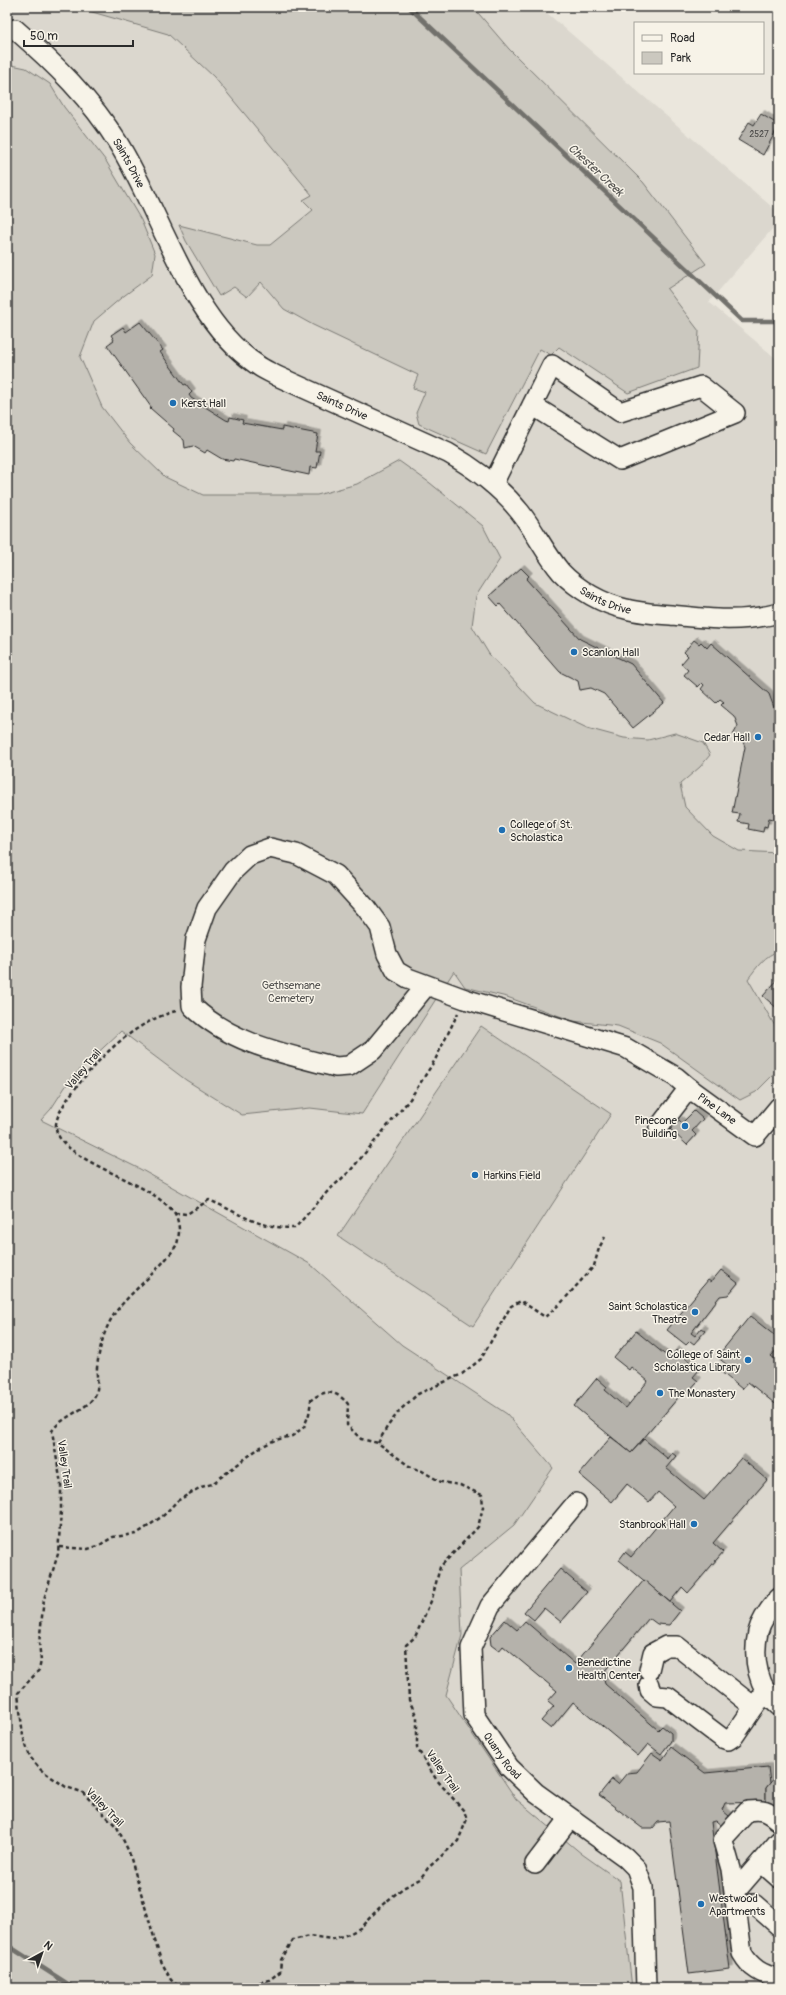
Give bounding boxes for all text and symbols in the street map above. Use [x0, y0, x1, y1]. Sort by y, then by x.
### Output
scale bar [24, 22, 133, 48]
legend [634, 22, 764, 74]
text: 50 m [30, 29, 58, 44]
text: Road [670, 31, 695, 46]
text: Park [670, 51, 691, 66]
house number: 2527 [749, 129, 769, 140]
street label: Saints Drive [110, 136, 147, 191]
water label: Chester Creek [565, 141, 627, 200]
street label: Saints Drive [314, 389, 370, 423]
place label: Kerst Hall [181, 397, 226, 410]
marker: Kerst Hall [168, 398, 178, 408]
street label: Saints Drive [577, 584, 633, 617]
place label: Scanlon Hall [582, 646, 639, 659]
marker: Scanlon Hall [569, 647, 579, 657]
place label: Cedar Hall [704, 731, 750, 744]
marker: Cedar Hall [753, 732, 763, 742]
place label: College of St. Scholastica [510, 818, 573, 844]
marker: College of St. Scholastica [497, 825, 507, 835]
park label: Gethsemane Cemetery [262, 979, 321, 1005]
street label: Valley Trail [63, 1046, 104, 1092]
street label: Pine Lane [695, 1090, 739, 1128]
place label: Pinecone Building [634, 1114, 678, 1140]
marker: Pinecone Building [680, 1121, 690, 1131]
place label: Harkins Field [483, 1169, 541, 1182]
marker: Harkins Field [470, 1170, 480, 1180]
place label: Saint Scholastica Theatre [608, 1300, 688, 1326]
marker: Saint Scholastica Theatre [690, 1307, 700, 1317]
place label: College of Saint Scholastica Library [654, 1348, 741, 1374]
marker: College of Saint Scholastica Library [743, 1355, 753, 1365]
place label: The Monastery [668, 1387, 736, 1400]
marker: The Monastery [655, 1388, 665, 1398]
street label: Valley Trail [55, 1439, 74, 1489]
place label: Stanbrook Hall [619, 1518, 686, 1531]
marker: Stanbrook Hall [689, 1519, 699, 1529]
place label: Benedictine Health Center [577, 1656, 641, 1682]
marker: Benedictine Health Center [564, 1663, 574, 1673]
street label: Quarry Road [481, 1730, 524, 1782]
street label: Valley Trail [423, 1748, 462, 1795]
street label: Valley Trail [83, 1785, 126, 1829]
place label: Westwood Apartments [709, 1892, 765, 1918]
marker: Westwood Apartments [696, 1899, 706, 1909]
north arrow [22, 1933, 62, 1973]
text: N [41, 1938, 56, 1953]

